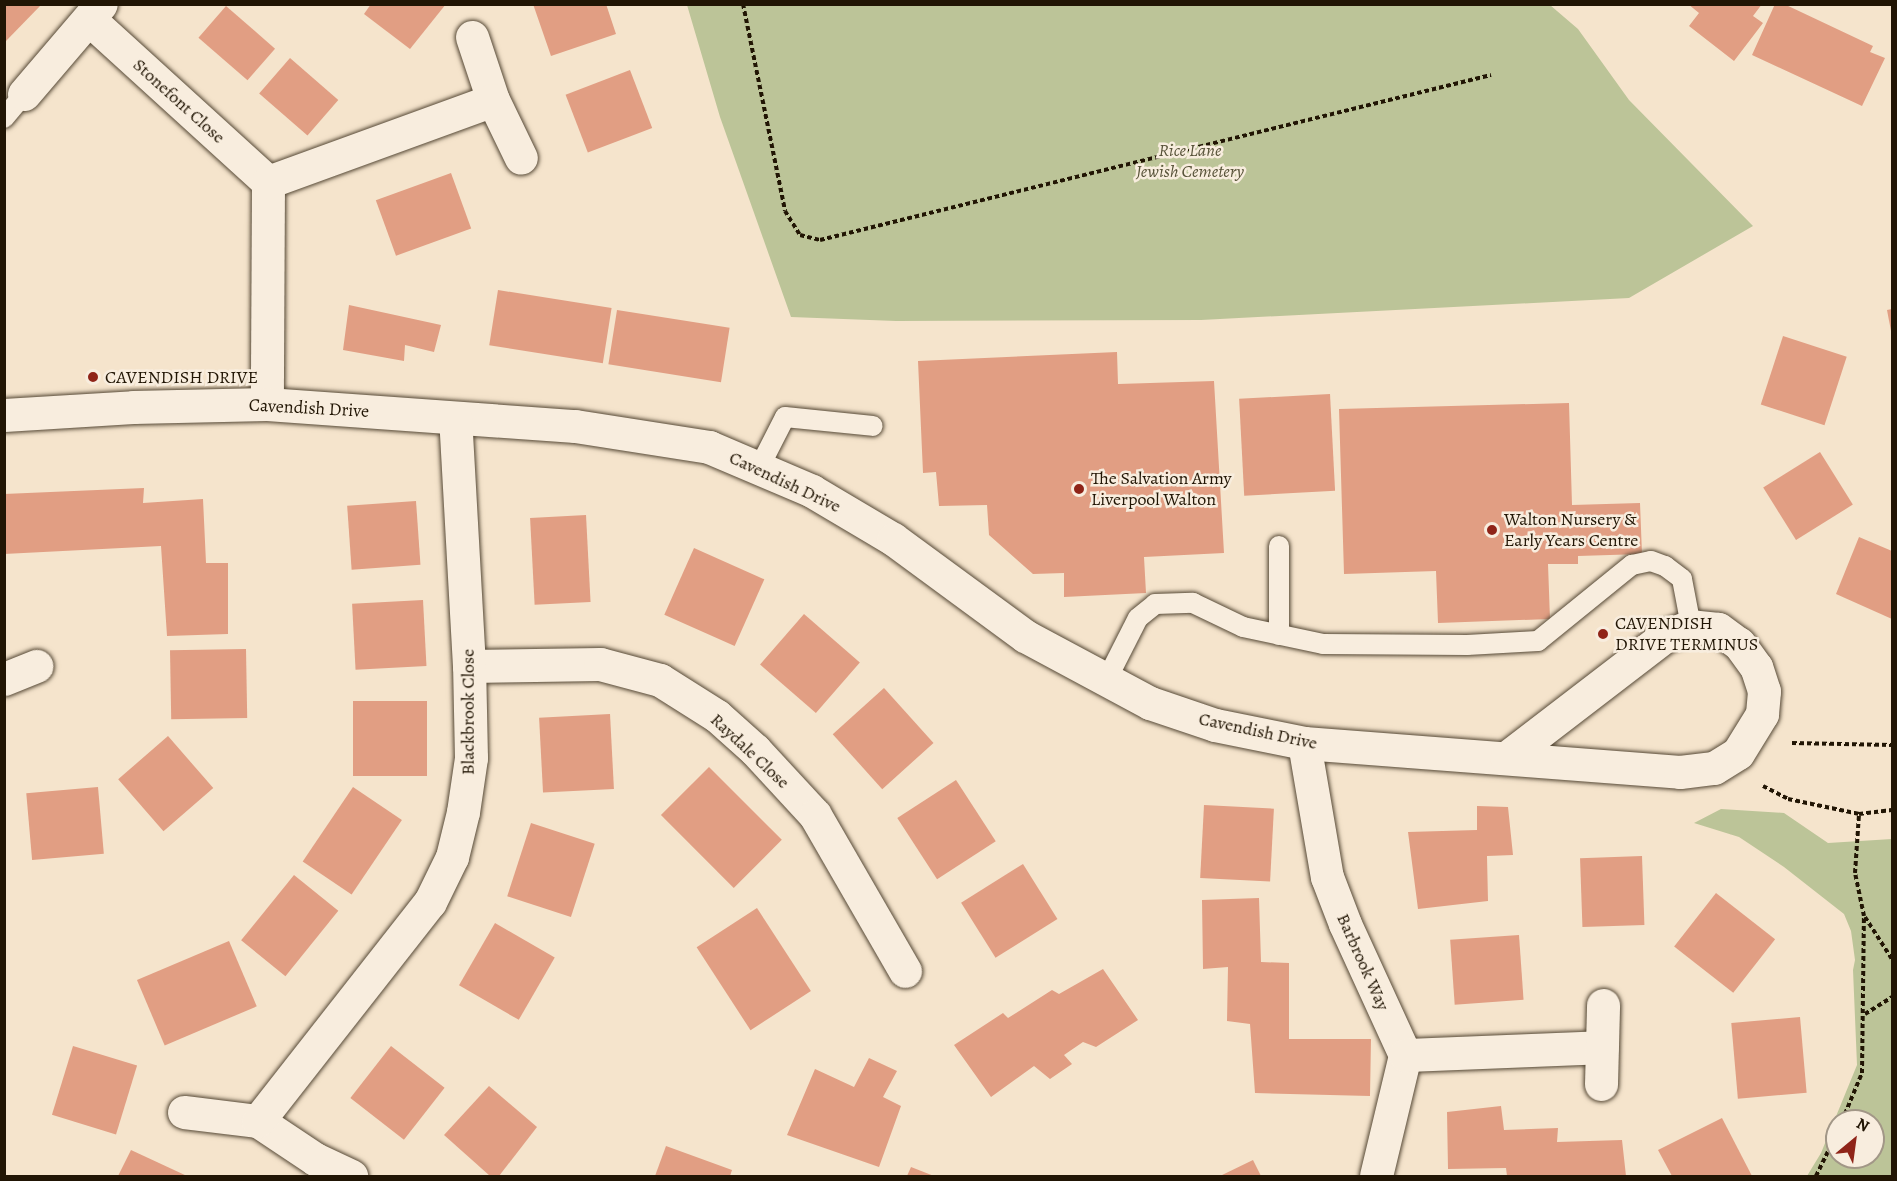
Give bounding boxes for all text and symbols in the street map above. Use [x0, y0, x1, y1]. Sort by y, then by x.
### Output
street label: Stonefont Close [129, 54, 229, 148]
park label: Rice Lane Jewish Cemetery [1136, 140, 1244, 182]
place label: CAVENDISH DRIVE [105, 366, 258, 388]
marker: CAVENDISH DRIVE [86, 370, 100, 384]
street label: Cavendish Drive [248, 394, 370, 422]
street label: Cavendish Drive [726, 447, 844, 517]
place label: The Salvation Army Liverpool Walton [1091, 468, 1232, 510]
marker: The Salvation Army Liverpool Walton [1072, 482, 1086, 496]
place label: Walton Nursery & Early Years Centre [1504, 509, 1638, 552]
marker: Walton Nursery & Early Years Centre [1485, 523, 1499, 537]
place label: CAVENDISH DRIVE TERMINUS [1615, 613, 1758, 656]
marker: CAVENDISH DRIVE TERMINUS [1596, 627, 1610, 641]
street label: Blackbrook Close [457, 649, 479, 775]
street label: Cavendish Drive [1197, 708, 1319, 754]
street label: Raydale Close [706, 709, 794, 793]
street label: Barbrook Way [1332, 910, 1394, 1014]
north arrow [1825, 1109, 1885, 1169]
text: N [1852, 1113, 1873, 1137]

